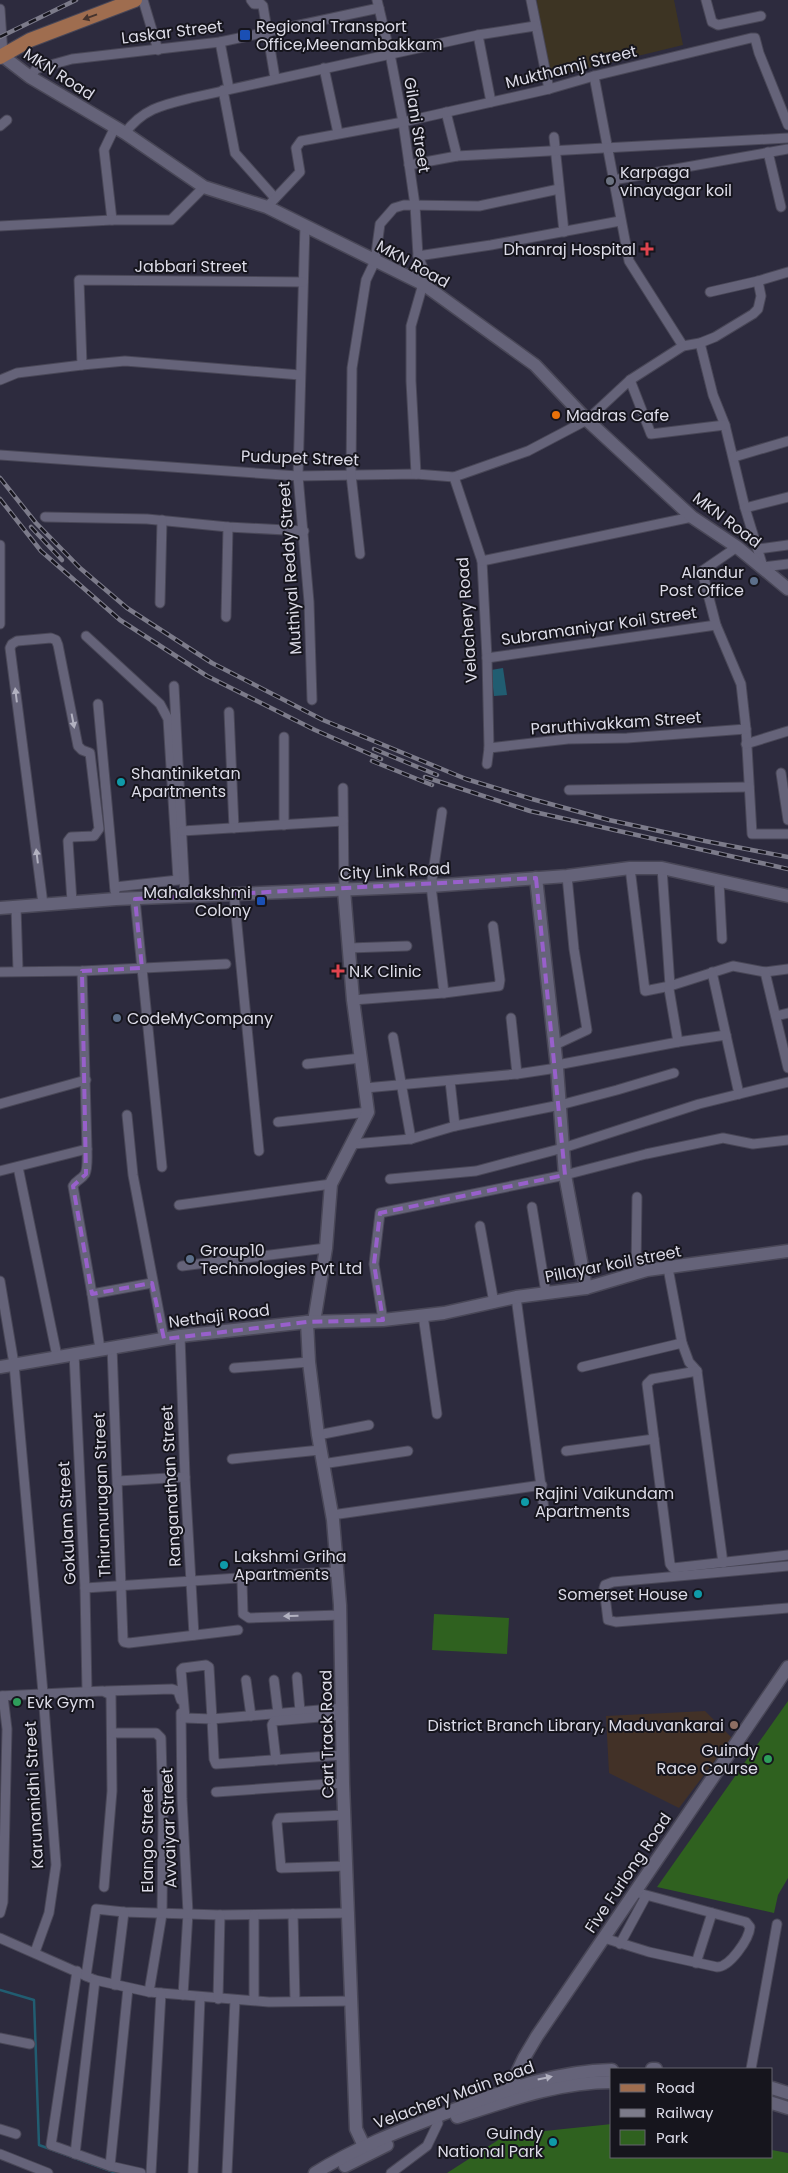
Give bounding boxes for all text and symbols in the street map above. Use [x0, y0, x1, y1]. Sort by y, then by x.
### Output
one-way arrow [82, 14, 97, 21]
street label: Laskar Street [120, 14, 224, 50]
place label: Regional Transport Office,Meenambakkam [256, 15, 442, 56]
marker: Regional Transport Office,Meenambakkam [238, 28, 252, 42]
street label: Mukthamji Street [503, 40, 639, 94]
street label: MKN Road [19, 42, 99, 106]
street label: Gilani Street [398, 76, 436, 175]
place label: Karpaga vinayagar koil [620, 161, 732, 202]
marker: Karpaga vinayagar koil [604, 175, 616, 187]
street label: MKN Road [372, 234, 454, 294]
place label: Dhanraj Hospital [503, 238, 636, 261]
marker: Dhanraj Hospital [640, 242, 654, 256]
street label: Jabbari Street [135, 255, 248, 278]
place label: Madras Cafe [566, 404, 669, 427]
marker: Madras Cafe [550, 409, 562, 421]
street label: Pudupet Street [241, 444, 360, 472]
street label: Muthiyal Reddy Street [272, 481, 308, 655]
street label: MKN Road [688, 487, 766, 553]
street label: Velachery Road [451, 556, 483, 684]
place label: Alandur Post Office [659, 561, 744, 602]
marker: Alandur Post Office [748, 575, 760, 587]
street label: Subramaniyar Koil Street [500, 601, 699, 651]
one-way arrow [12, 687, 20, 703]
street label: Paruthivakkam Street [530, 706, 702, 740]
one-way arrow [70, 713, 78, 729]
place label: Shantiniketan Apartments [131, 762, 241, 803]
marker: Shantiniketan Apartments [115, 776, 127, 788]
one-way arrow [33, 848, 41, 864]
street label: City Link Road [339, 857, 451, 885]
place label: Mahalakshmi Colony [143, 881, 251, 922]
marker: Mahalakshmi Colony [255, 895, 267, 907]
place label: N.K Clinic [349, 960, 422, 983]
marker: N.K Clinic [331, 964, 345, 978]
place label: CodeMyCompany [127, 1007, 273, 1030]
marker: CodeMyCompany [111, 1012, 123, 1024]
place label: Group10 Technologies Pvt Ltd [200, 1239, 362, 1280]
street label: Pillayar koil street [543, 1239, 683, 1288]
marker: Group10 Technologies Pvt Ltd [184, 1253, 196, 1265]
street label: Nethaji Road [167, 1298, 271, 1334]
street label: Ranganathan Street [155, 1404, 187, 1567]
street label: Thirumurugan Street [88, 1412, 116, 1578]
street label: Gokulam Street [52, 1461, 82, 1585]
place label: Rajini Vaikundam Apartments [535, 1482, 674, 1523]
marker: Rajini Vaikundam Apartments [519, 1496, 531, 1508]
place label: Lakshmi Griha Apartments [234, 1545, 347, 1586]
marker: Lakshmi Griha Apartments [218, 1559, 230, 1571]
place label: Somerset House [558, 1583, 688, 1606]
marker: Somerset House [692, 1588, 704, 1600]
one-way arrow [283, 1613, 299, 1621]
street label: Cart Track Road [314, 1670, 340, 1798]
place label: Evk Gym [27, 1691, 95, 1714]
marker: Evk Gym [11, 1696, 23, 1708]
place label: District Branch Library, Maduvankarai [427, 1714, 724, 1737]
marker: District Branch Library, Maduvankarai [728, 1719, 740, 1731]
street label: Karunanidhi Street [19, 1720, 49, 1869]
place label: Guindy Race Course [656, 1739, 758, 1780]
marker: Guindy Race Course [762, 1753, 774, 1765]
street label: Avvaiyar Street [155, 1767, 183, 1889]
street label: Elango Street [136, 1787, 159, 1893]
street label: Five Furlong Road [579, 1808, 677, 1938]
street label: Velachery Main Road [371, 2055, 537, 2135]
legend [610, 2068, 773, 2158]
one-way arrow [538, 2074, 553, 2082]
text: Road [656, 2077, 695, 2098]
text: Railway [656, 2102, 714, 2123]
place label: Guindy National Park [437, 2122, 544, 2163]
text: Park [656, 2127, 688, 2148]
marker: Guindy National Park [547, 2136, 559, 2148]

